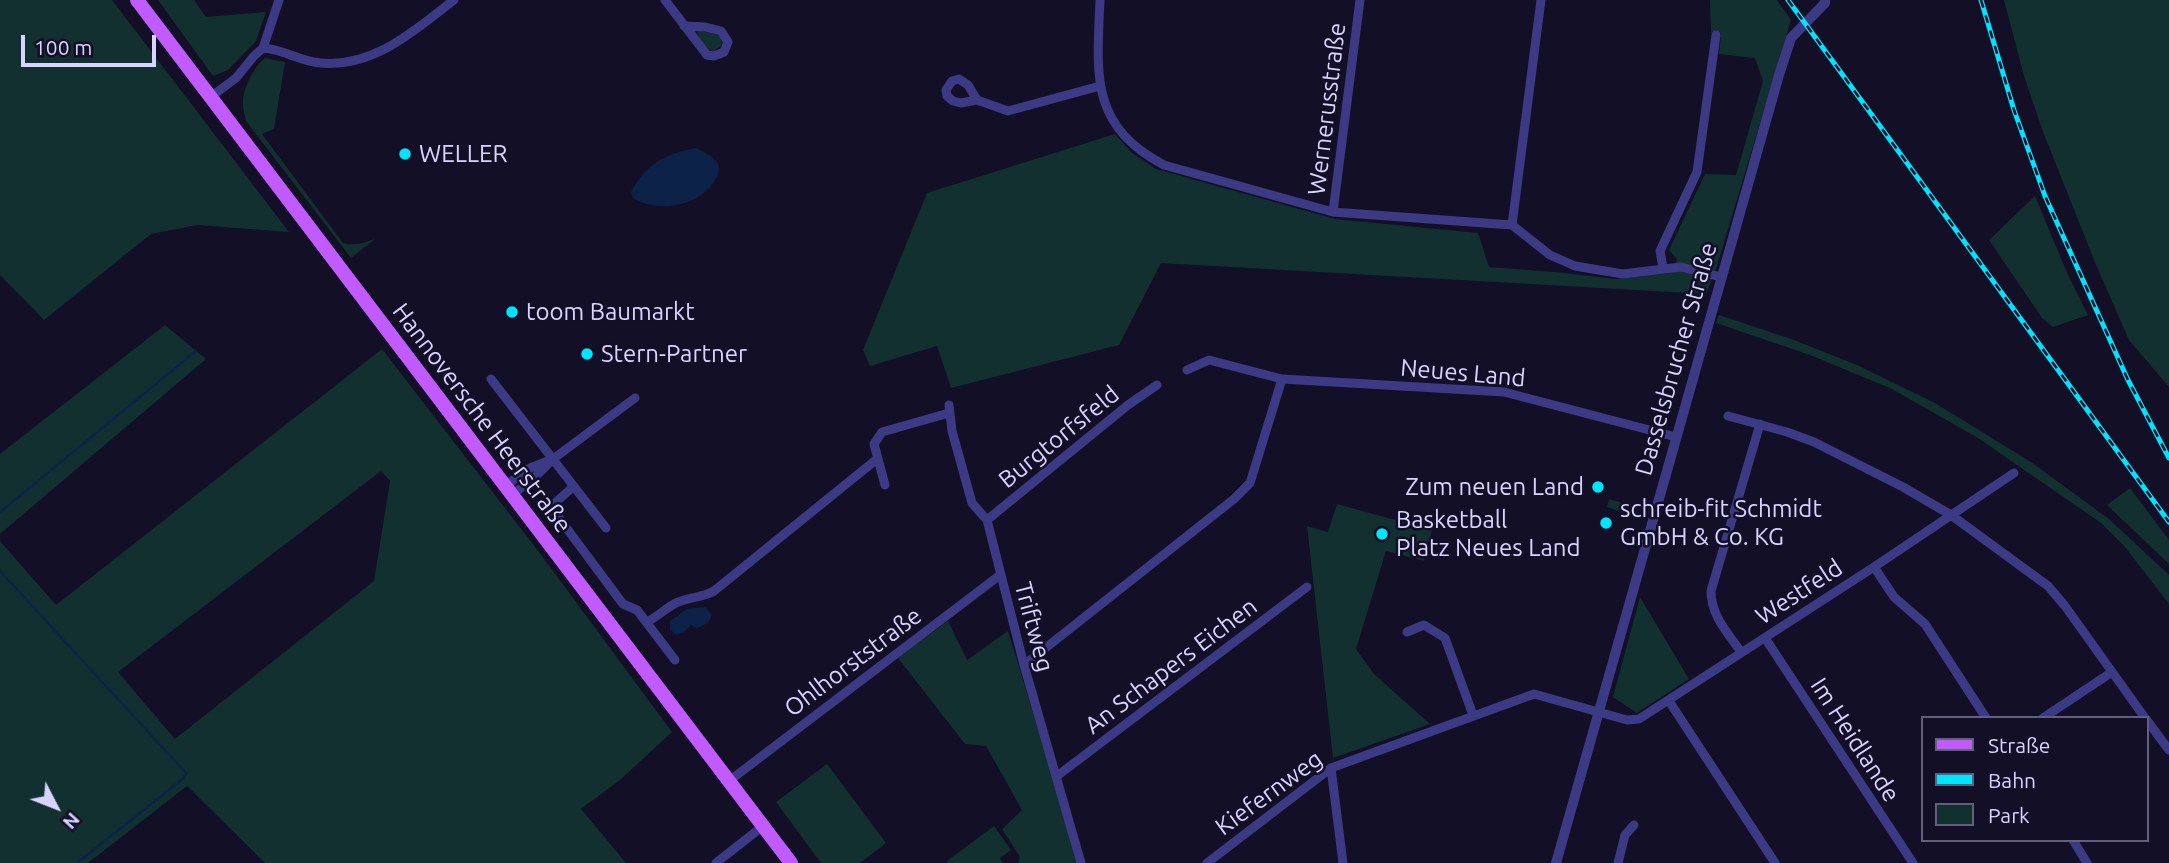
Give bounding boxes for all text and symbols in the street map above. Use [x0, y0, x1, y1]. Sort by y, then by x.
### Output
scale bar [24, 21, 159, 65]
street label: Wernerusstraße [1302, 21, 1352, 197]
text: 100 m [34, 35, 92, 59]
place label: WELLER [419, 140, 508, 168]
marker: WELLER [397, 146, 413, 162]
street label: Dasselsbrucher Straße [1629, 239, 1723, 479]
street label: Hannoversche Heerstraße [386, 298, 578, 538]
place label: toom Baumarkt [526, 298, 695, 326]
marker: toom Baumarkt [504, 304, 520, 320]
place label: Stern-Partner [601, 340, 747, 368]
marker: Stern-Partner [579, 346, 595, 362]
street label: Neues Land [1399, 353, 1527, 393]
street label: Burgtorfsfeld [993, 380, 1125, 494]
place label: Zum neuen Land [1405, 473, 1584, 501]
marker: Zum neuen Land [1590, 479, 1606, 495]
place label: schreib-fit Schmidt GmbH & Co. KG [1620, 495, 1822, 551]
place label: Basketball Platz Neues Land [1396, 506, 1581, 562]
marker: schreib-fit Schmidt GmbH & Co. KG [1598, 515, 1614, 531]
marker: Basketball Platz Neues Land [1374, 526, 1390, 542]
street label: Westfeld [1750, 553, 1848, 631]
street label: Triftweg [1008, 579, 1060, 675]
street label: An Schapers Eichen [1079, 592, 1263, 740]
street label: Ohlhorststraße [779, 601, 927, 723]
street label: Im Heidlande [1804, 673, 1906, 807]
legend [1920, 716, 2148, 842]
text: Straße [1988, 733, 2050, 757]
street label: Kiefernweg [1210, 745, 1328, 841]
text: Bahn [1988, 768, 2036, 792]
north arrow [21, 772, 91, 842]
text: Park [1988, 803, 2030, 827]
text: N [59, 808, 85, 834]

